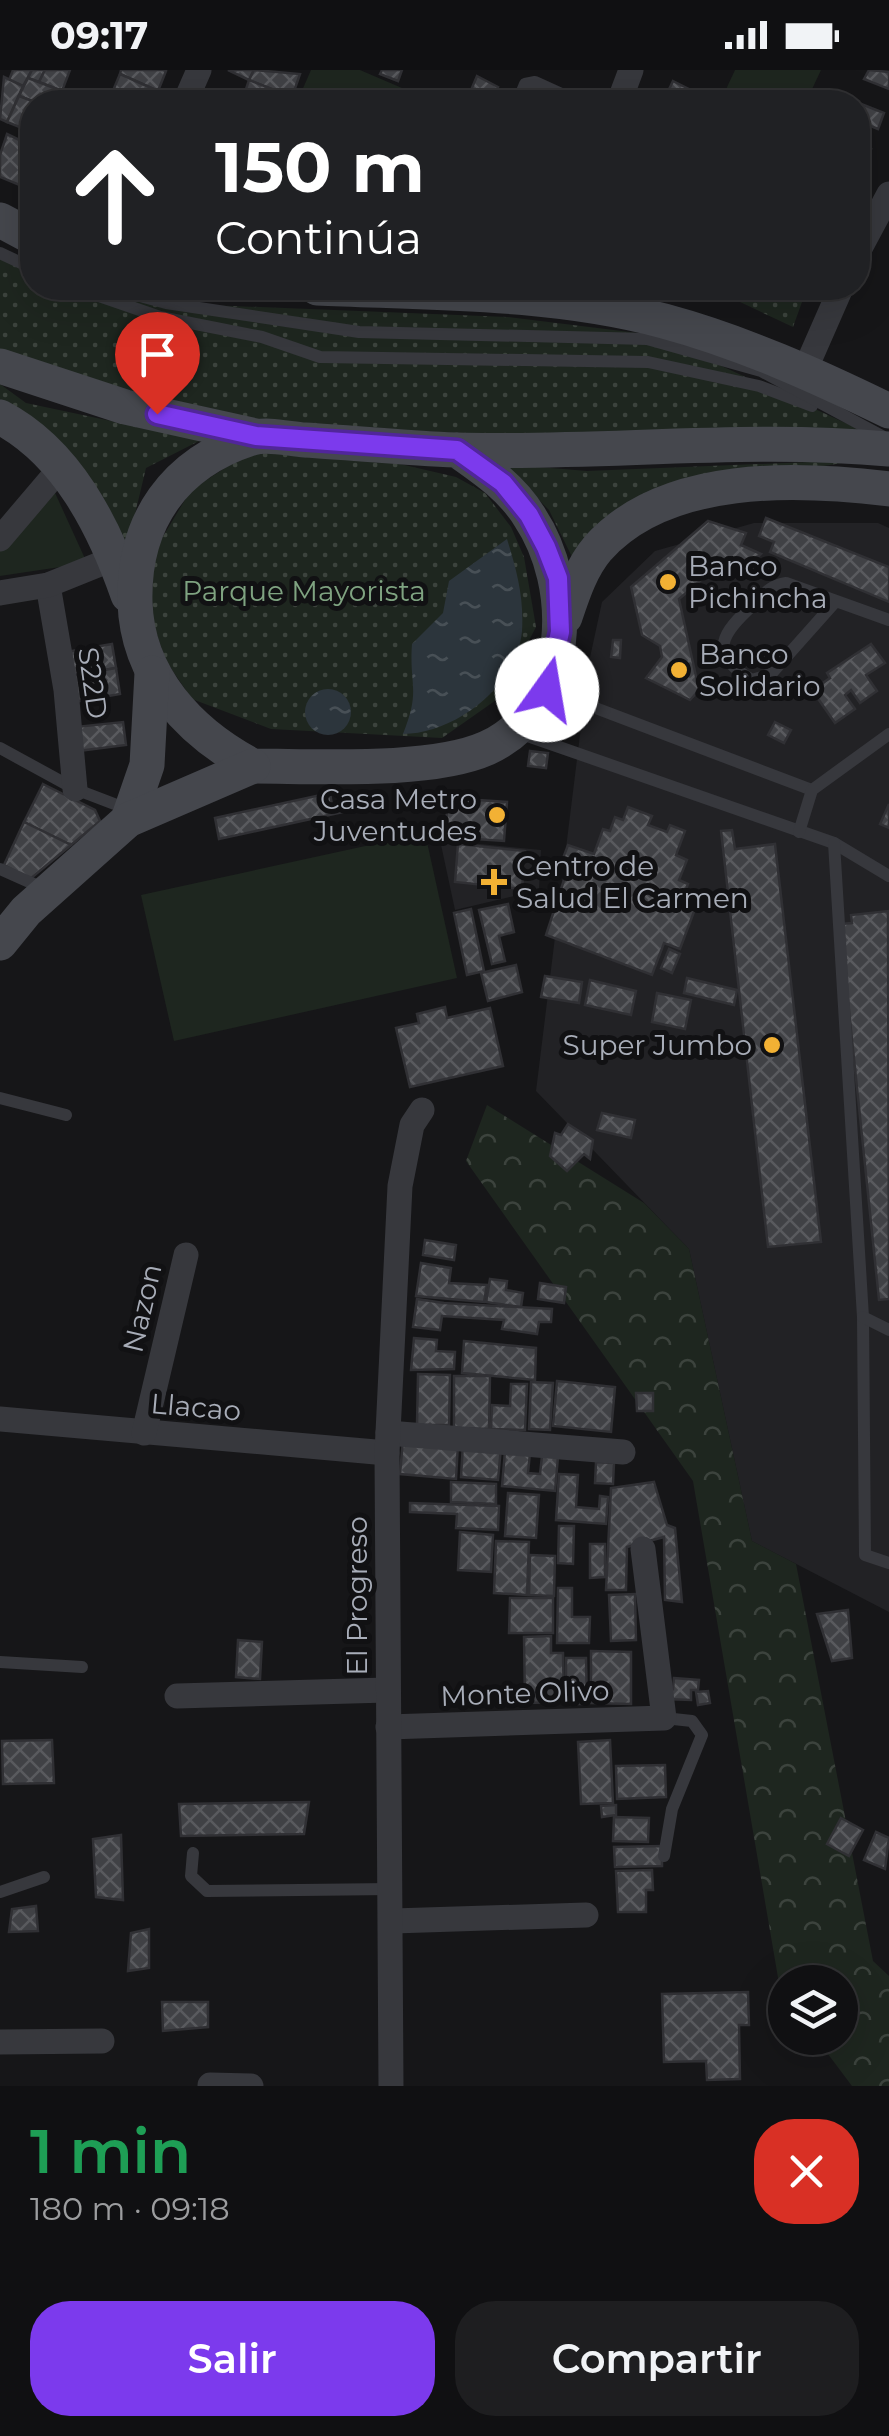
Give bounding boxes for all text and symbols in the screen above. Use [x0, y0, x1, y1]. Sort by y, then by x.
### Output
text: 09:17 [50, 12, 148, 59]
text: 150 m [215, 124, 425, 210]
icon: ahead [50, 130, 180, 260]
text: Continúa [215, 210, 422, 265]
pin [115, 312, 200, 415]
icon: arrive [130, 327, 185, 382]
place label: Banco Pichincha [688, 549, 828, 615]
marker: Banco Pichincha [657, 571, 679, 593]
park label: Parque Mayorista [182, 574, 426, 608]
place label: Banco Solidario [699, 637, 820, 703]
position arrow [495, 638, 599, 742]
street label: S22D [71, 645, 115, 721]
marker: Banco Solidario [668, 659, 690, 681]
place label: Casa Metro Juventudes [313, 782, 477, 848]
marker: Casa Metro Juventudes [486, 804, 508, 826]
place label: Centro de Salud El Carmen [516, 849, 749, 915]
marker: Centro de Salud El Carmen [481, 869, 507, 895]
place label: Super Jumbo [562, 1028, 752, 1062]
marker: Super Jumbo [761, 1034, 783, 1056]
street label: Nazon [115, 1260, 169, 1356]
street label: Llacao [149, 1386, 243, 1428]
street label: El Progreso [340, 1516, 374, 1676]
street label: Monte Olivo [440, 1673, 610, 1713]
map controls [768, 1965, 858, 2055]
button: layers [768, 1965, 858, 2055]
text: 1 min [30, 2115, 191, 2188]
button: close [754, 2119, 859, 2224]
text: 180 m · 09:18 [30, 2189, 230, 2228]
button: Salir [30, 2301, 435, 2416]
button: Compartir [455, 2301, 859, 2416]

